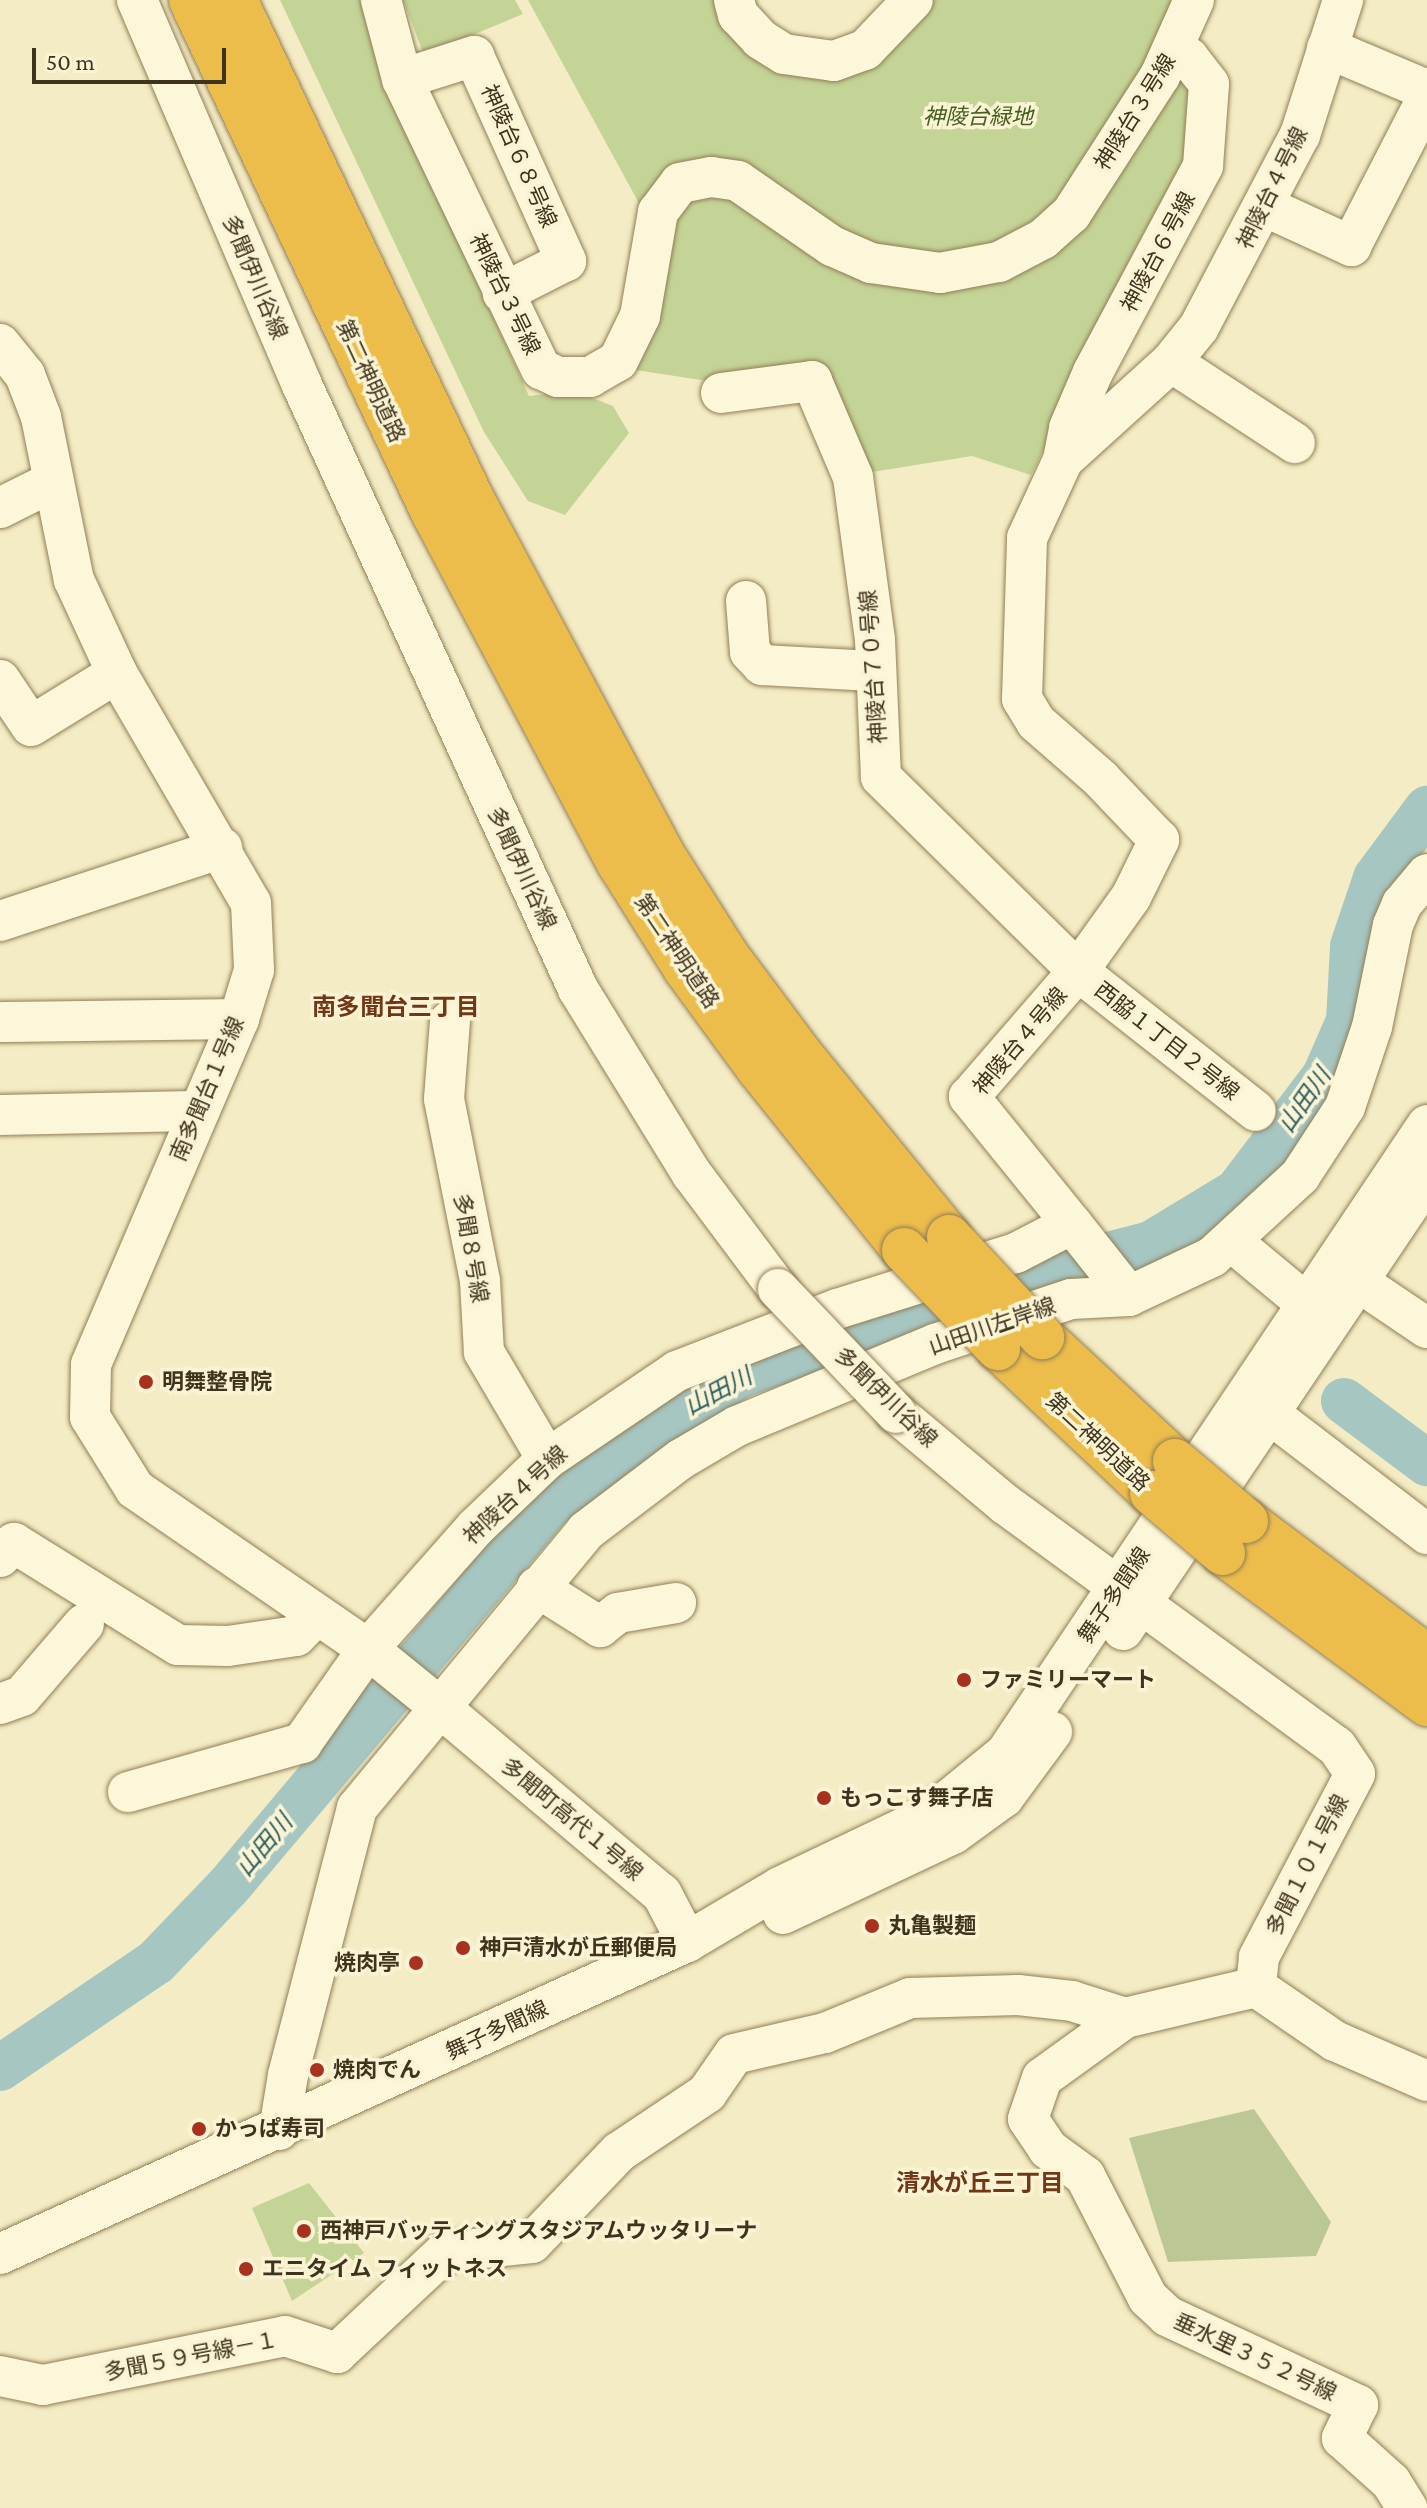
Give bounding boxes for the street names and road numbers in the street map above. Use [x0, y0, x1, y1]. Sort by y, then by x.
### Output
street label: 神陵台３号線 [1089, 49, 1181, 175]
street label: 神陵台６８号線 [476, 80, 562, 232]
street label: 神陵台４号線 [1231, 123, 1313, 253]
street label: 神陵台６号線 [1115, 188, 1201, 316]
street label: 多聞伊川谷線 [217, 211, 293, 343]
street label: 神陵台３号線 [464, 229, 546, 359]
street label: 第二神明道路 [331, 316, 411, 446]
street label: 神陵台７０号線 [854, 589, 892, 745]
street label: 多聞伊川谷線 [482, 803, 562, 933]
street label: 第二神明道路 [629, 889, 725, 1013]
street label: 西脇１丁目２号線 [1090, 976, 1244, 1106]
street label: 神陵台４号線 [967, 982, 1073, 1100]
street label: 南多聞台１号線 [165, 1013, 249, 1165]
street label: 多聞８号線 [448, 1192, 494, 1304]
street label: 山田川左岸線 [925, 1292, 1059, 1360]
street label: 多聞伊川谷線 [829, 1342, 943, 1452]
street label: 第二神明道路 [1041, 1387, 1155, 1497]
street label: 神陵台４号線 [458, 1440, 572, 1550]
street label: 舞子多聞線 [1072, 1542, 1156, 1648]
street label: 多聞町高代１号線 [496, 1752, 648, 1886]
street label: 多聞１０１号線 [1260, 1790, 1354, 1940]
street label: 舞子多聞線 [442, 1995, 552, 2065]
street label: 垂水里３５２号線 [1170, 2308, 1340, 2406]
street label: 多聞５９号線－１ [102, 2326, 280, 2386]

